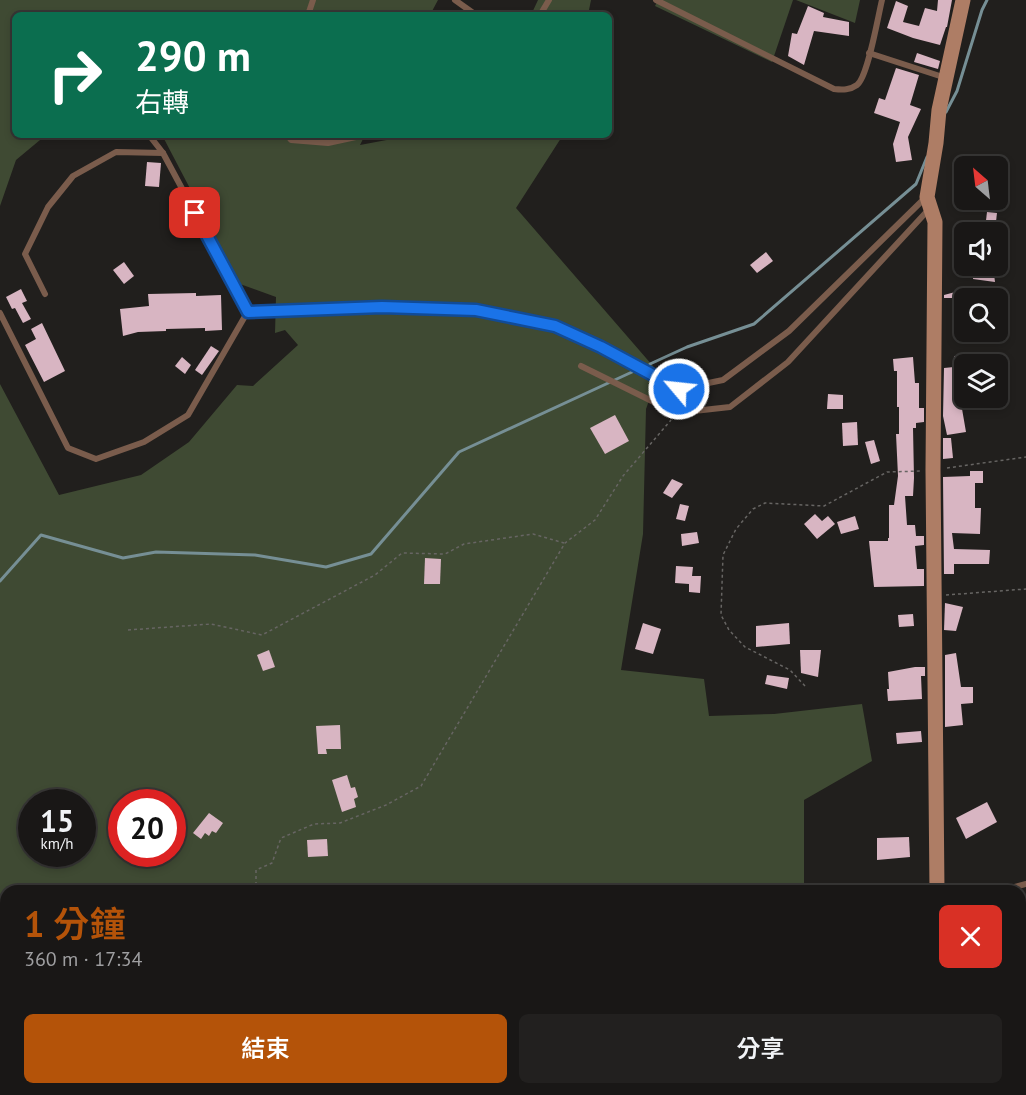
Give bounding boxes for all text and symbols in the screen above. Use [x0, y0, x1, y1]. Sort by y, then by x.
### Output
text: 290 m [135, 28, 251, 83]
icon: right [36, 36, 114, 114]
text: 右轉 [135, 85, 189, 119]
north arrow [954, 156, 1008, 210]
map controls [954, 156, 1008, 408]
pin [169, 187, 220, 238]
icon: arrive [178, 196, 211, 229]
button: sound [954, 222, 1008, 276]
button: search [954, 288, 1008, 342]
button: layers [954, 354, 1008, 408]
position arrow [647, 357, 711, 421]
speed limit sign: 20 [108, 789, 186, 867]
text: 15 [40, 801, 74, 840]
text: km/h [41, 834, 73, 853]
text: 1 分鐘 [24, 900, 126, 947]
button: close [939, 905, 1002, 968]
text: 360 m · 17:34 [24, 946, 142, 972]
button: 結束 [24, 1014, 507, 1083]
button: 分享 [519, 1014, 1002, 1083]

